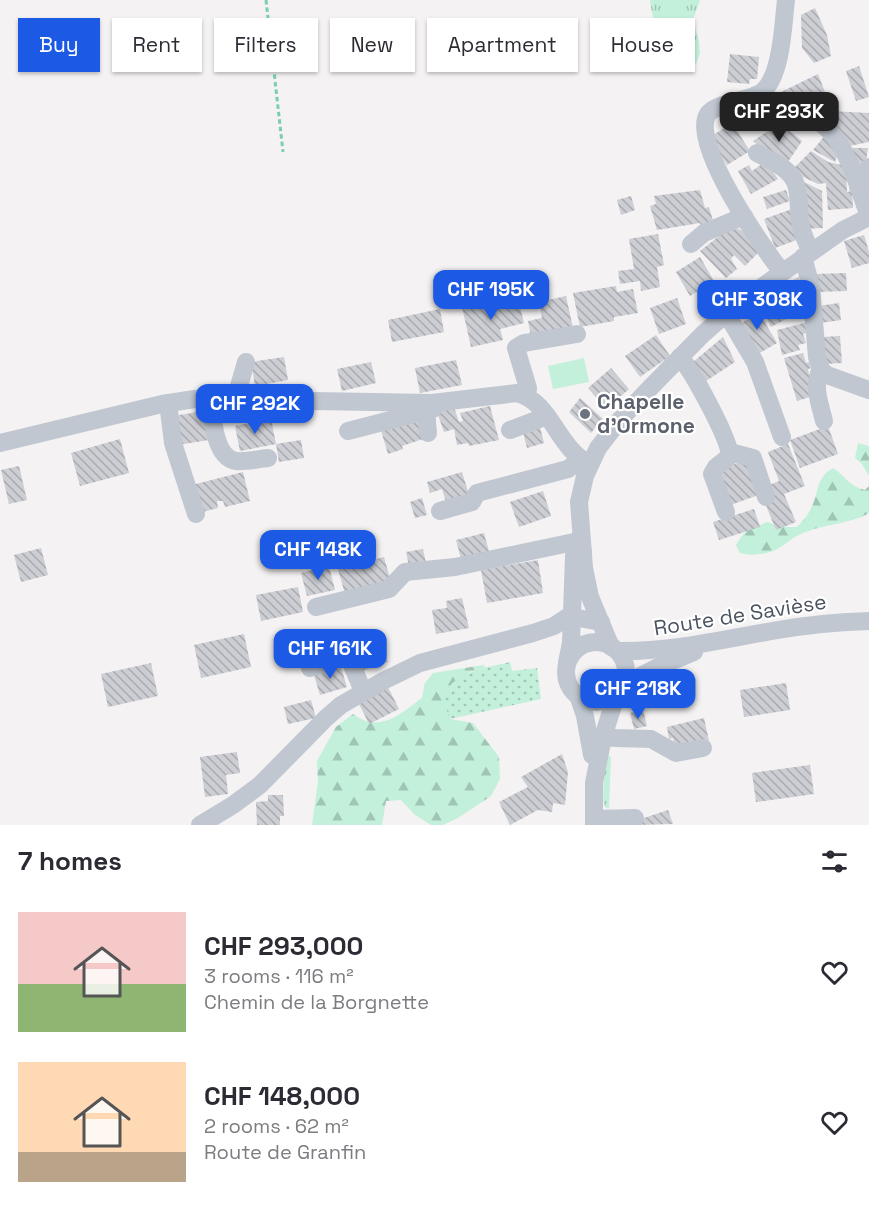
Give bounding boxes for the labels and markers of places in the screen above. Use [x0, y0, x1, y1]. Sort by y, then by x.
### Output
pin: CHF 293K [717, 92, 841, 143]
pin: CHF 195K [429, 270, 553, 321]
pin: CHF 308K [695, 280, 819, 331]
pin: CHF 292K [193, 384, 317, 435]
place label: Chapelle d'Ormone [597, 388, 695, 439]
marker: Chapelle d'Ormone [578, 407, 592, 421]
pin: CHF 148K [256, 530, 380, 581]
pin: CHF 161K [268, 629, 392, 680]
pin: CHF 218K [576, 669, 700, 720]

